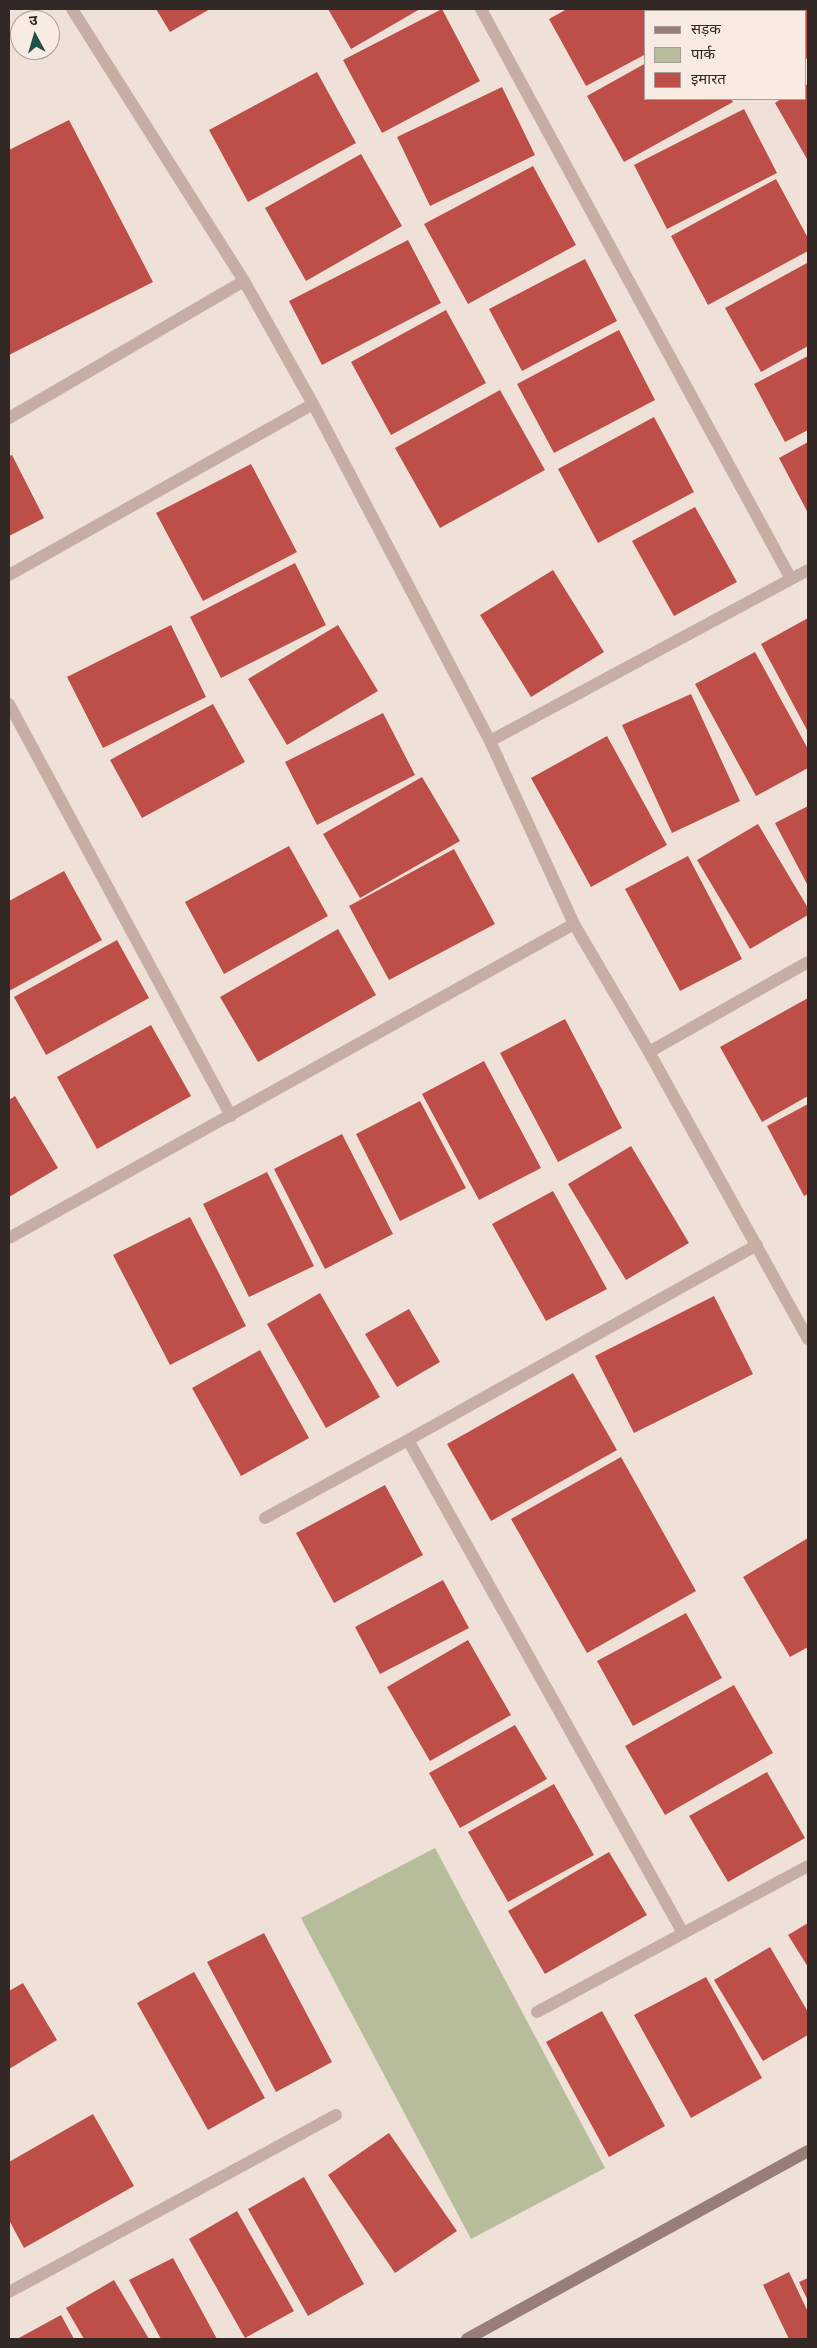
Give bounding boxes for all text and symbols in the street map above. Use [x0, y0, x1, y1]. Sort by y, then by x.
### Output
north arrow [10, 10, 60, 60]
legend [644, 10, 807, 100]
text: उ [29, 12, 38, 29]
text: सड़क [691, 20, 721, 38]
text: पार्क [691, 45, 715, 63]
text: इमारत [691, 70, 726, 88]

